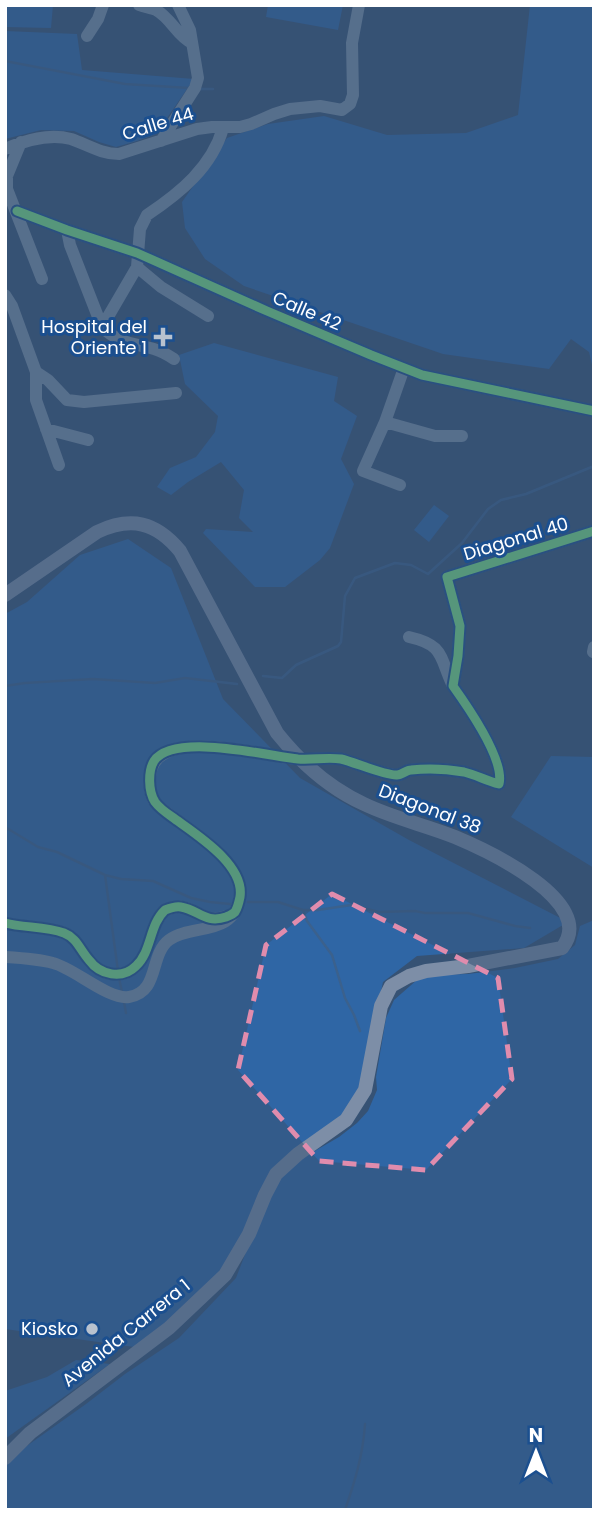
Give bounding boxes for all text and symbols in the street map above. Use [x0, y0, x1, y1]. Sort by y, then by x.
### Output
street label: Calle 44 [119, 101, 197, 146]
street label: Calle 42 [269, 285, 345, 336]
place label: Hospital del Oriente 1 [41, 314, 147, 360]
marker: Hospital del Oriente 1 [153, 327, 173, 347]
street label: Diagonal 40 [460, 511, 571, 566]
street label: Diagonal 38 [375, 778, 485, 840]
street label: Avenida Carrera 1 [56, 1273, 195, 1392]
place label: Kiosko [21, 1316, 78, 1341]
marker: Kiosko [84, 1321, 100, 1337]
north arrow [501, 1417, 571, 1487]
text: N [529, 1422, 543, 1449]

